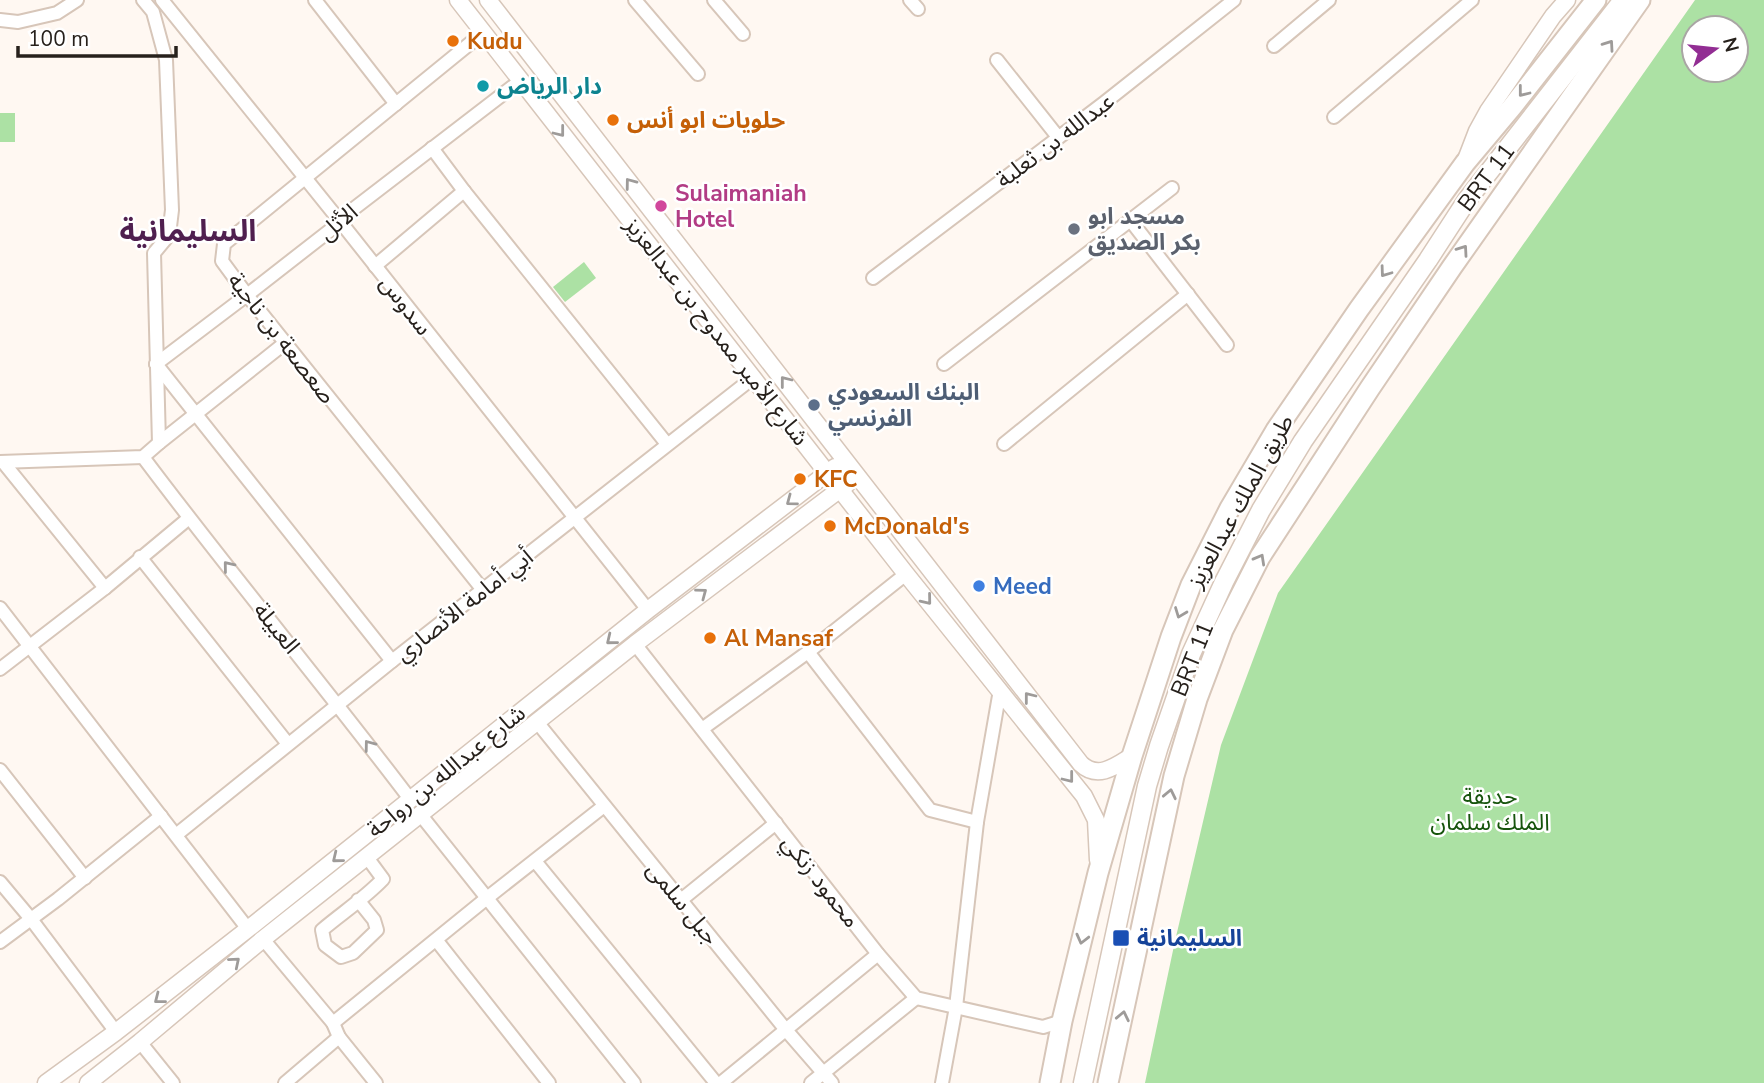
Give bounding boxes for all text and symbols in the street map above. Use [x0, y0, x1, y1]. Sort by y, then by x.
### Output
scale bar [18, 14, 175, 58]
north arrow [1680, 14, 1750, 84]
text: 100 m [28, 25, 89, 53]
place label: Kudu [467, 26, 522, 57]
marker: Kudu [445, 33, 461, 49]
text: N [1716, 35, 1745, 55]
one-way arrow [1601, 40, 1613, 53]
place label: دار الرياض [497, 71, 602, 102]
marker: دار الرياض [475, 78, 491, 94]
one-way arrow [1519, 84, 1532, 97]
street label: عبدالله بن ثعلبة [990, 86, 1121, 195]
place label: حلويات ابو أنس [627, 105, 785, 136]
marker: حلويات ابو أنس [605, 112, 621, 128]
one-way arrow [552, 123, 564, 136]
street label: BRT 11 [1451, 137, 1522, 218]
one-way arrow [626, 178, 639, 190]
place label: Sulaimaniah Hotel [675, 178, 807, 235]
street label: الأثل [312, 197, 365, 248]
marker: Sulaimaniah Hotel [653, 198, 669, 214]
place label: مسجد ابو بكر الصديق [1088, 201, 1201, 258]
street label: شارع الأمير ممدوح بن عبدالعزيز [616, 210, 816, 453]
district label: السليمانية [120, 211, 256, 252]
marker: مسجد ابو بكر الصديق [1066, 221, 1082, 237]
one-way arrow [1455, 245, 1467, 258]
one-way arrow [1381, 264, 1393, 277]
street label: صعصعة بن ناجية [221, 266, 343, 410]
street label: سدوس [372, 269, 439, 342]
one-way arrow [781, 377, 794, 389]
place label: البنك السعودي الفرنسي [828, 377, 979, 436]
marker: البنك السعودي الفرنسي [806, 397, 822, 413]
street label: طريق الملك عبدالعزيز [1179, 409, 1301, 594]
place label: KFC [814, 464, 858, 495]
marker: KFC [792, 471, 808, 487]
one-way arrow [786, 492, 799, 505]
place label: McDonald's [844, 511, 969, 542]
marker: McDonald's [822, 518, 838, 534]
street label: أبي أمامة الأنصاري [389, 542, 541, 670]
one-way arrow [1252, 554, 1265, 567]
one-way arrow [224, 562, 236, 575]
place label: Meed [993, 571, 1052, 602]
marker: Meed [971, 578, 987, 594]
one-way arrow [695, 589, 707, 602]
one-way arrow [919, 591, 931, 604]
street label: العبيلة [246, 596, 307, 661]
one-way arrow [1175, 607, 1189, 619]
street label: BRT 11 [1164, 617, 1221, 701]
place label: Al Mansaf [724, 623, 833, 654]
marker: Al Mansaf [702, 630, 718, 646]
one-way arrow [606, 631, 618, 644]
one-way arrow [1025, 692, 1038, 705]
street label: شارع عبدالله بن رواحة [361, 698, 533, 846]
one-way arrow [364, 740, 377, 753]
one-way arrow [1061, 770, 1074, 782]
park label: حديقة الملك سلمان [1430, 781, 1550, 838]
one-way arrow [1162, 788, 1177, 800]
street label: محمود زنكي [773, 828, 867, 935]
one-way arrow [332, 850, 345, 862]
street label: جبل سلمى [639, 855, 726, 952]
place label: السليمانية [1137, 923, 1242, 954]
marker: السليمانية [1111, 928, 1131, 948]
one-way arrow [1076, 933, 1090, 945]
one-way arrow [227, 958, 240, 970]
one-way arrow [154, 990, 166, 1003]
one-way arrow [1114, 1010, 1129, 1022]

